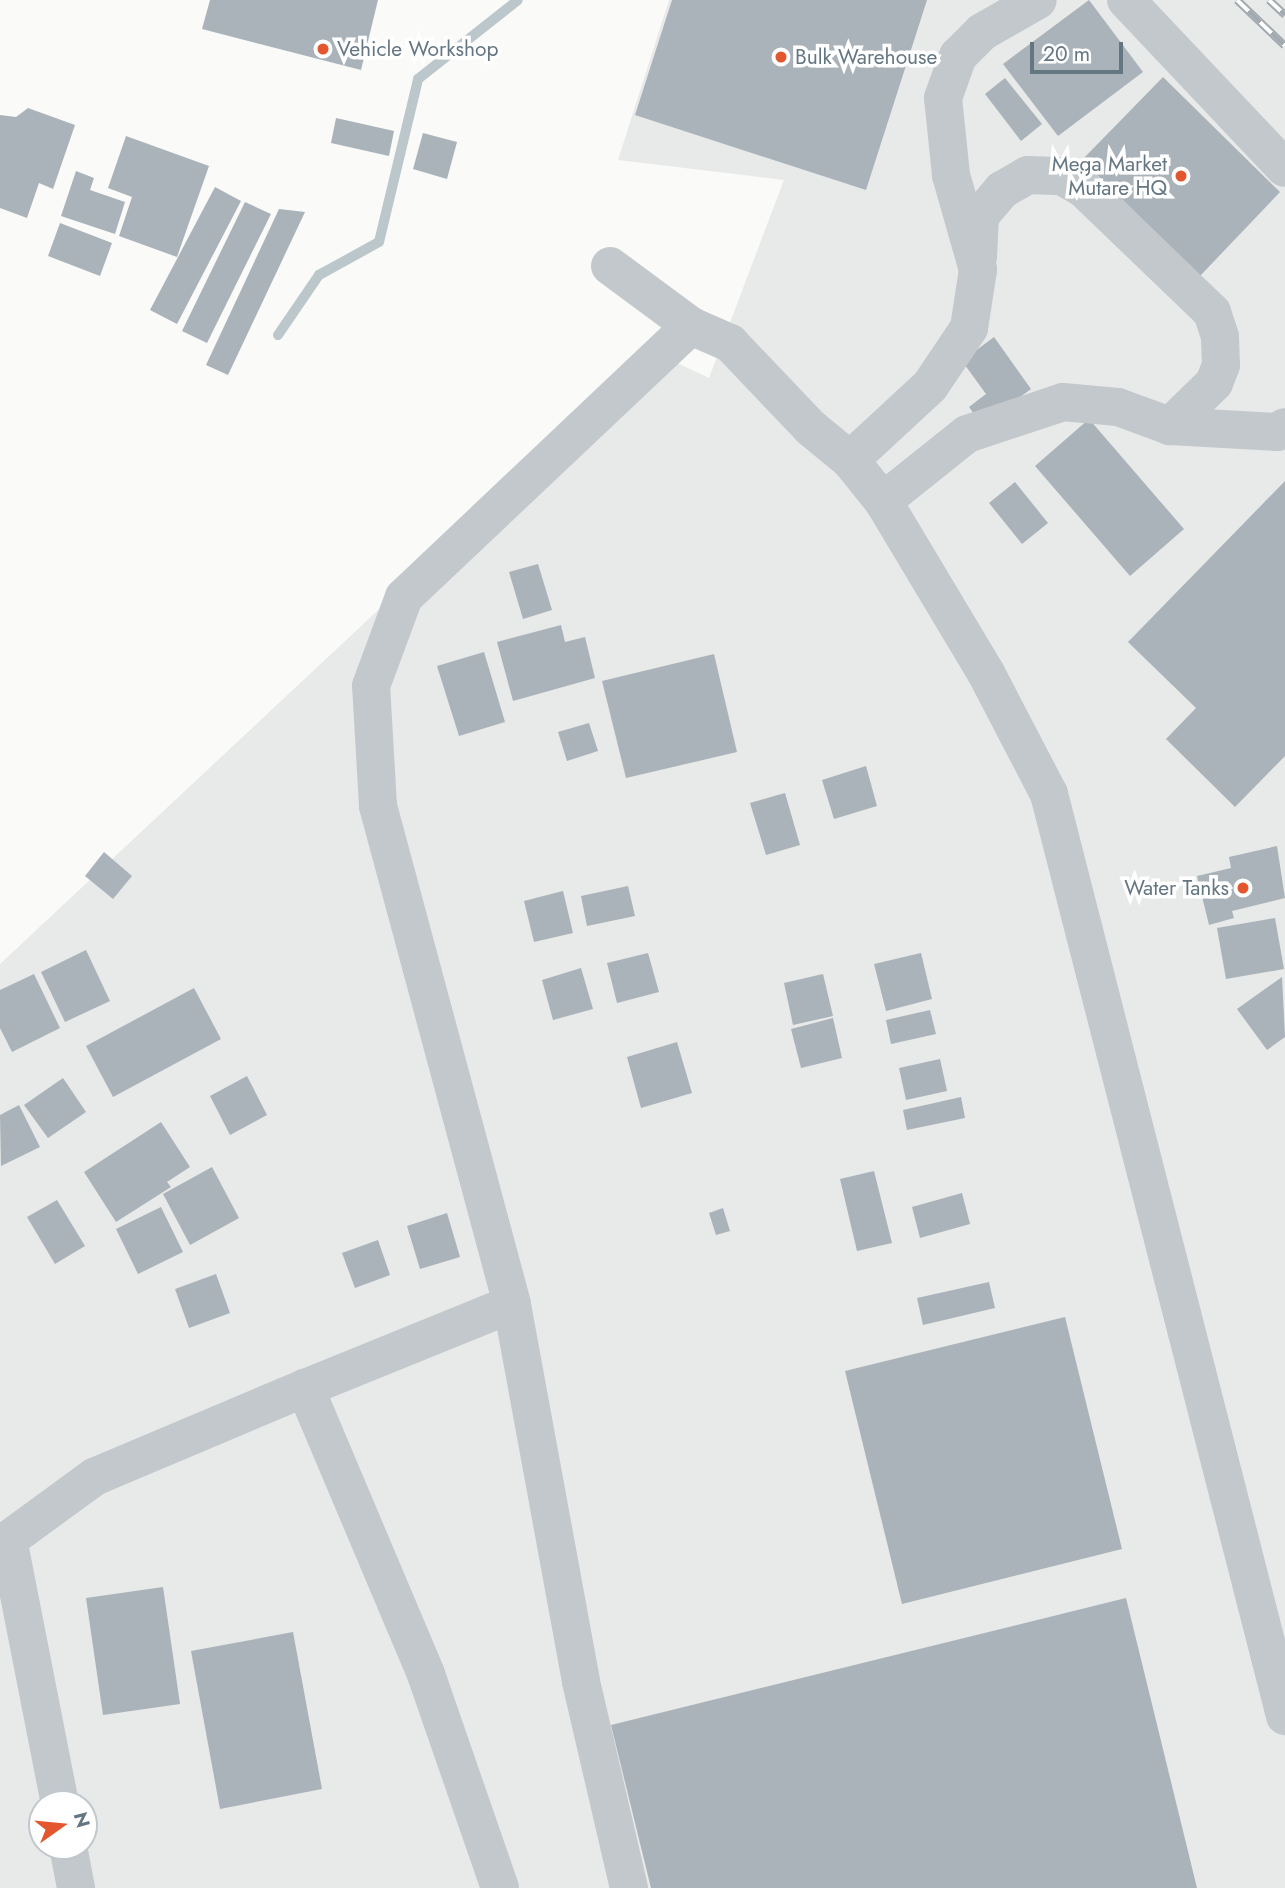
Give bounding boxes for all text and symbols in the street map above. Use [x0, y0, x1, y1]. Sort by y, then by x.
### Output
scale bar [1033, 28, 1126, 72]
place label: Vehicle Workshop [337, 36, 498, 62]
text: 20 m [1043, 39, 1090, 69]
marker: Vehicle Workshop [315, 41, 331, 57]
place label: Bulk Warehouse [795, 44, 937, 70]
marker: Bulk Warehouse [773, 49, 789, 65]
place label: Mega Market Mutare HQ [1052, 151, 1167, 201]
marker: Mega Market Mutare HQ [1173, 168, 1189, 184]
place label: Water Tanks [1124, 875, 1229, 901]
marker: Water Tanks [1235, 880, 1251, 896]
north arrow [28, 1790, 98, 1860]
text: N [67, 1809, 97, 1831]

